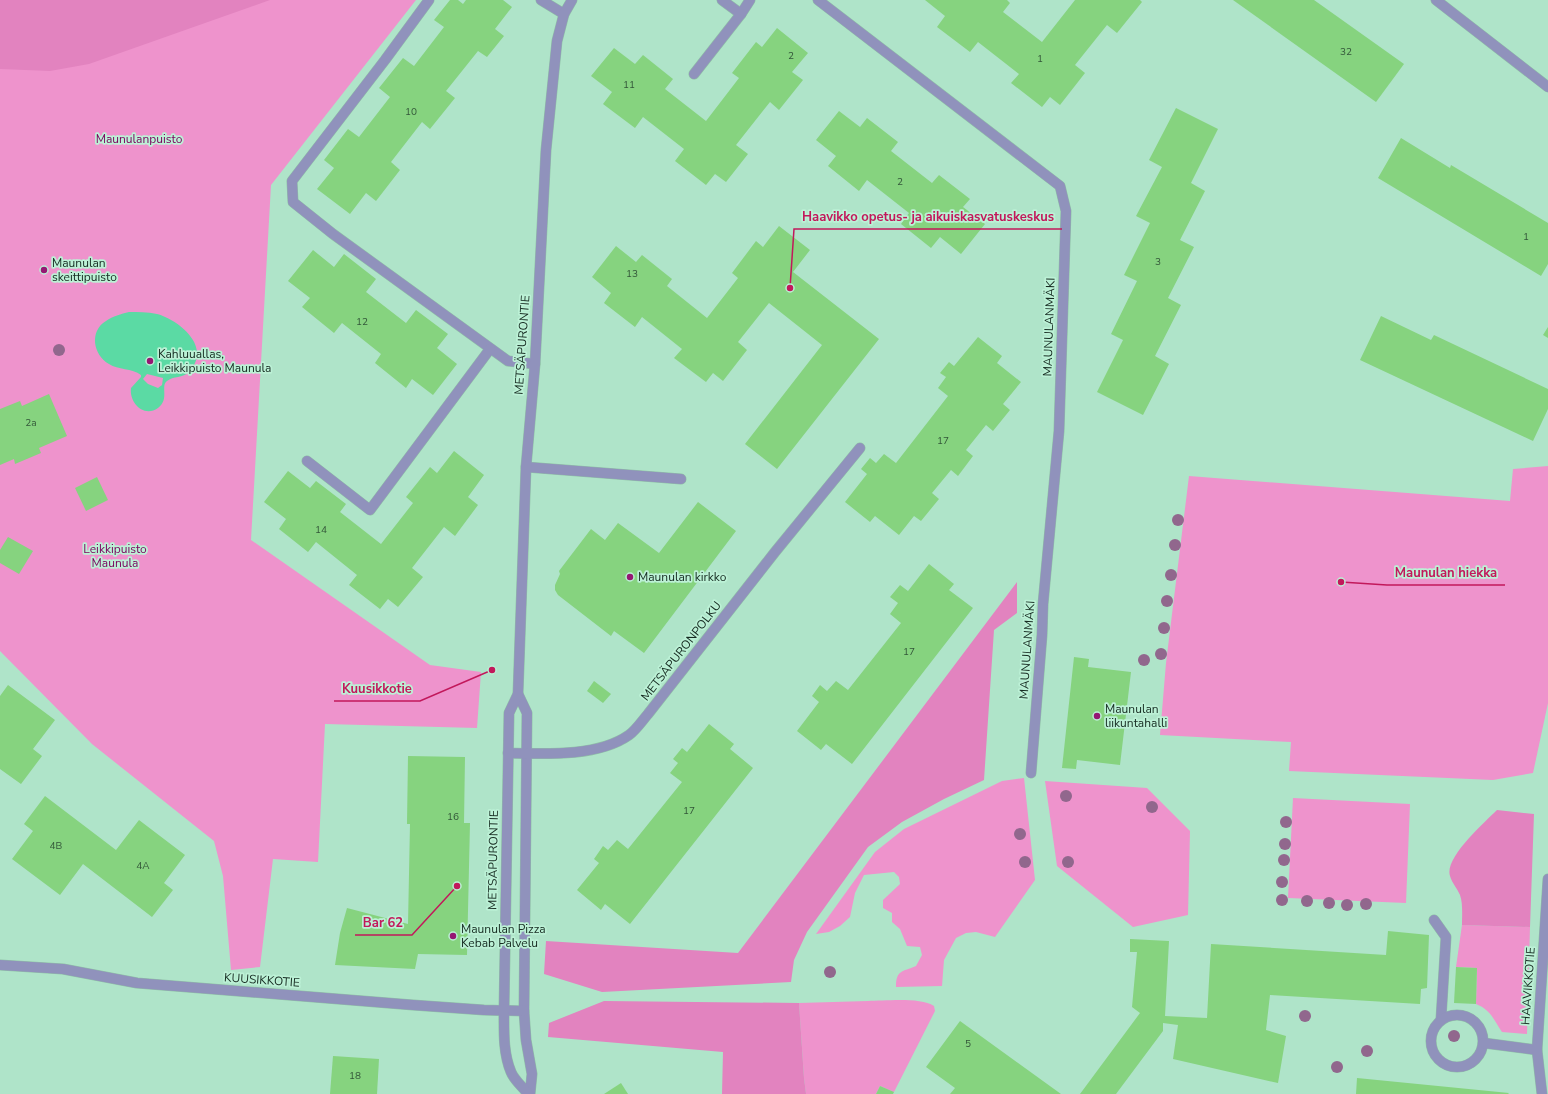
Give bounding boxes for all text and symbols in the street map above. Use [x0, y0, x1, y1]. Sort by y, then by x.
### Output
house number: 32 [1340, 45, 1352, 59]
house number: 2 [788, 49, 794, 63]
house number: 1 [1037, 52, 1043, 66]
house number: 11 [623, 78, 635, 92]
house number: 10 [405, 105, 417, 119]
park label: Maunulanpuisto [96, 131, 183, 147]
house number: 2 [897, 175, 903, 189]
callout: Haavikko opetus- ja aikuiskasvatuskeskus [794, 204, 1062, 229]
text: Haavikko opetus- ja aikuiskasvatuskeskus [802, 208, 1054, 226]
house number: 1 [1523, 230, 1529, 244]
place label: Maunulan skeittipuisto [52, 255, 117, 285]
house number: 3 [1155, 255, 1161, 269]
marker: Maunulan skeittipuisto [39, 265, 49, 275]
house number: 13 [626, 267, 638, 281]
street label: MAUNULANMÄKI [1039, 277, 1059, 377]
street label: METSÄPURONTIE [511, 295, 533, 395]
house number: 12 [356, 315, 368, 329]
place label: Kahluuallas, Leikkipuisto Maunula [158, 346, 271, 376]
marker: Kahluuallas, Leikkipuisto Maunula [145, 356, 155, 366]
house number: 2a [25, 416, 37, 430]
house number: 17 [937, 434, 949, 448]
house number: 14 [315, 523, 327, 537]
park label: Leikkipuisto Maunula [83, 541, 147, 571]
callout: Maunulan hiekka [1387, 560, 1505, 585]
text: Maunulan hiekka [1395, 564, 1497, 582]
place label: Maunulan kirkko [638, 569, 727, 585]
marker: Maunulan kirkko [625, 572, 635, 582]
street label: METSÄPURONPOLKU [637, 598, 725, 704]
street label: MAUNULANMÄKI [1016, 600, 1038, 700]
house number: 17 [903, 645, 915, 659]
callout: Kuusikkotie [334, 676, 420, 701]
text: Kuusikkotie [342, 680, 412, 698]
place label: Maunulan liikuntahalli [1105, 701, 1167, 731]
marker: Maunulan liikuntahalli [1092, 711, 1102, 721]
house number: 17 [683, 804, 695, 818]
house number: 16 [447, 810, 459, 824]
street label: METSÄPURONTIE [484, 810, 502, 910]
house number: 4B [50, 839, 63, 853]
house number: 4A [136, 859, 150, 873]
callout: Bar 62 [355, 910, 412, 935]
text: Bar 62 [363, 914, 403, 932]
place label: Maunulan Pizza Kebab Palvelu [461, 921, 546, 951]
marker: Maunulan Pizza Kebab Palvelu [448, 931, 458, 941]
street label: HAAVIKKOTIE [1517, 947, 1539, 1025]
street label: KUUSIKKOTIE [224, 969, 300, 991]
house number: 5 [965, 1037, 971, 1051]
house number: 18 [349, 1069, 361, 1083]

